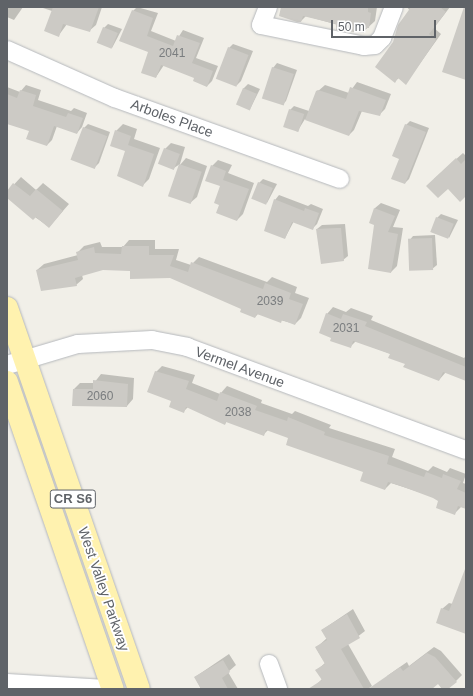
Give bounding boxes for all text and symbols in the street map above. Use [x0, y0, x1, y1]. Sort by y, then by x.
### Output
scale bar [333, 12, 438, 38]
text: 50 m [338, 20, 365, 34]
house number: 2041 [159, 47, 185, 61]
street label: Arboles Place [129, 95, 215, 141]
house number: 2039 [257, 295, 283, 309]
house number: 2031 [333, 322, 359, 336]
street label: Vermel Avenue [193, 343, 287, 391]
house number: 2060 [87, 390, 113, 404]
house number: 2038 [225, 406, 251, 420]
road number: CR S6 [49, 488, 97, 510]
street label: West Valley Parkway [75, 525, 133, 653]

